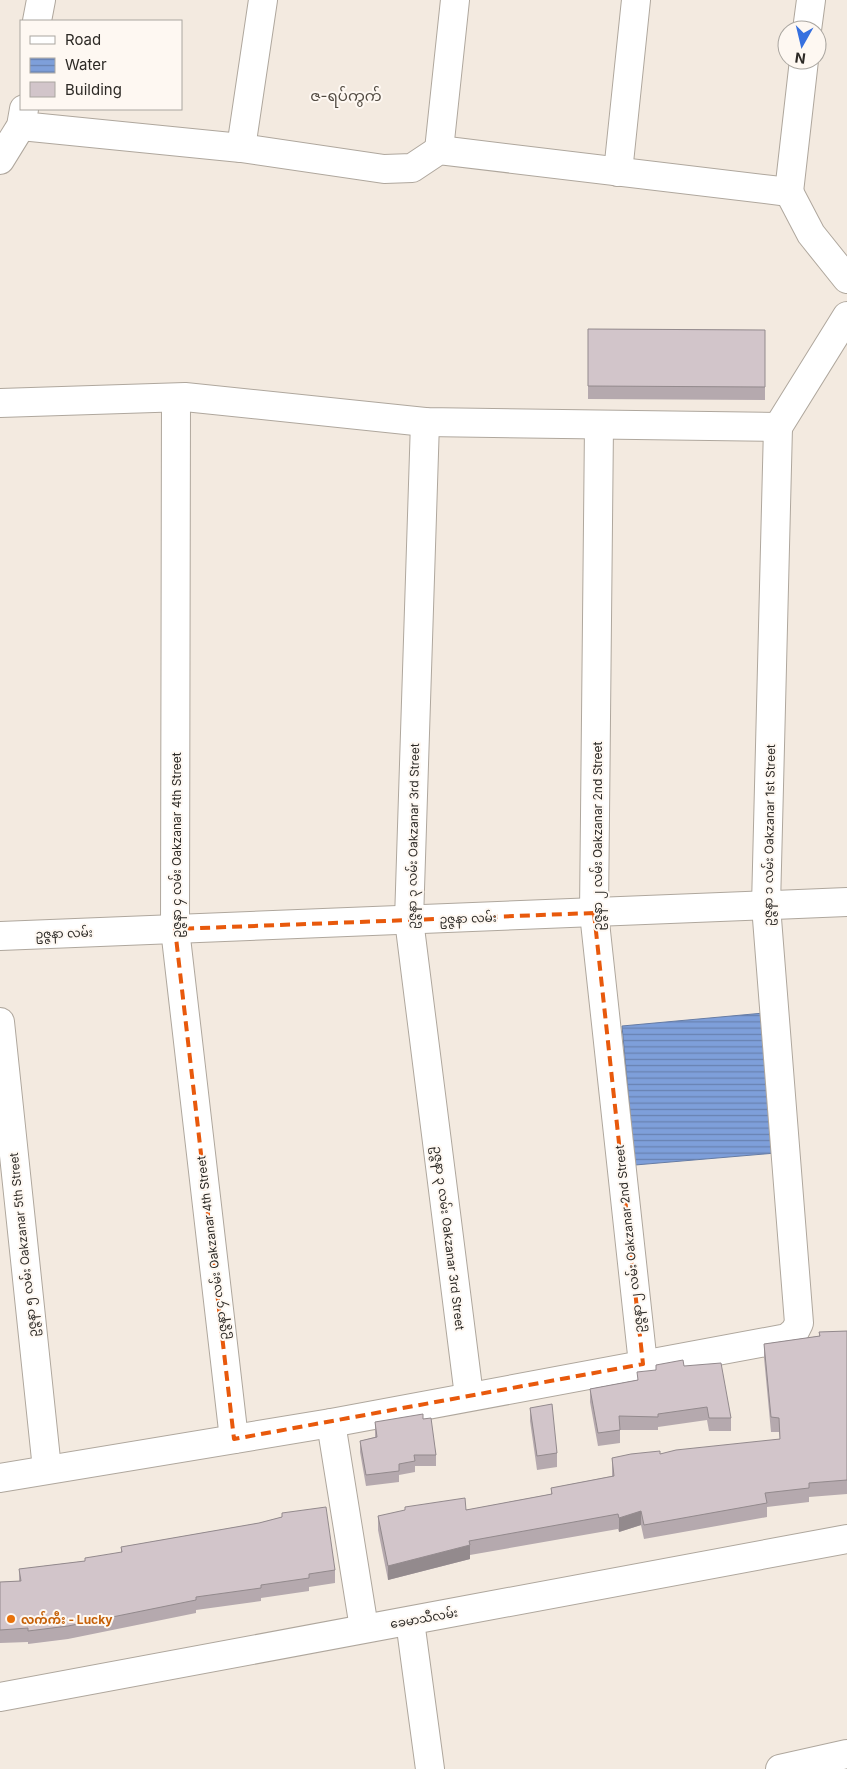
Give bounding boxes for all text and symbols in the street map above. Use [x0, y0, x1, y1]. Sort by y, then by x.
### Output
legend [20, 20, 182, 110]
north arrow [777, 20, 827, 70]
text: Road [65, 30, 101, 49]
text: N [794, 49, 807, 68]
text: Water [65, 55, 107, 74]
text: Building [65, 80, 122, 99]
district label: ဇ-ရပ်ကွက် [310, 86, 382, 108]
street label: ဥဇ္ဇနာ ၂ လမ်း Oakzanar 2nd Street [589, 741, 608, 931]
street label: ဥဇ္ဇနာ ၃ လမ်း Oakzanar 3rd Street [403, 743, 425, 929]
street label: ဥဇ္ဇနာ ၁ လမ်း Oakzanar 1st Street [759, 744, 781, 926]
street label: ဥဇ္ဇနာ ၄ လမ်း Oakzanar 4th Street [168, 752, 187, 938]
street label: ဥဇ္ဇနာ လမ်း [439, 909, 497, 930]
street label: ဥဇ္ဇနာ လမ်း [35, 924, 93, 945]
street label: ဥဇ္ဇနာ ၂ လမ်း Oakzanar 2nd Street [611, 1144, 650, 1334]
street label: ဥဇ္ဇနာ ၃ လမ်း Oakzanar 3rd Street [427, 1145, 469, 1332]
street label: ဥဇ္ဇနာ ၅ လမ်း Oakzanar 5th Street [5, 1152, 43, 1338]
street label: ဥဇ္ဇနာ ၄ လမ်း Oakzanar 4th Street [192, 1155, 234, 1341]
street label: ခေမာသီလမ်း [389, 1604, 459, 1631]
place label: လက်ကီး - Lucky [21, 1610, 113, 1627]
marker: လက်ကီး - Lucky [5, 1613, 17, 1625]

